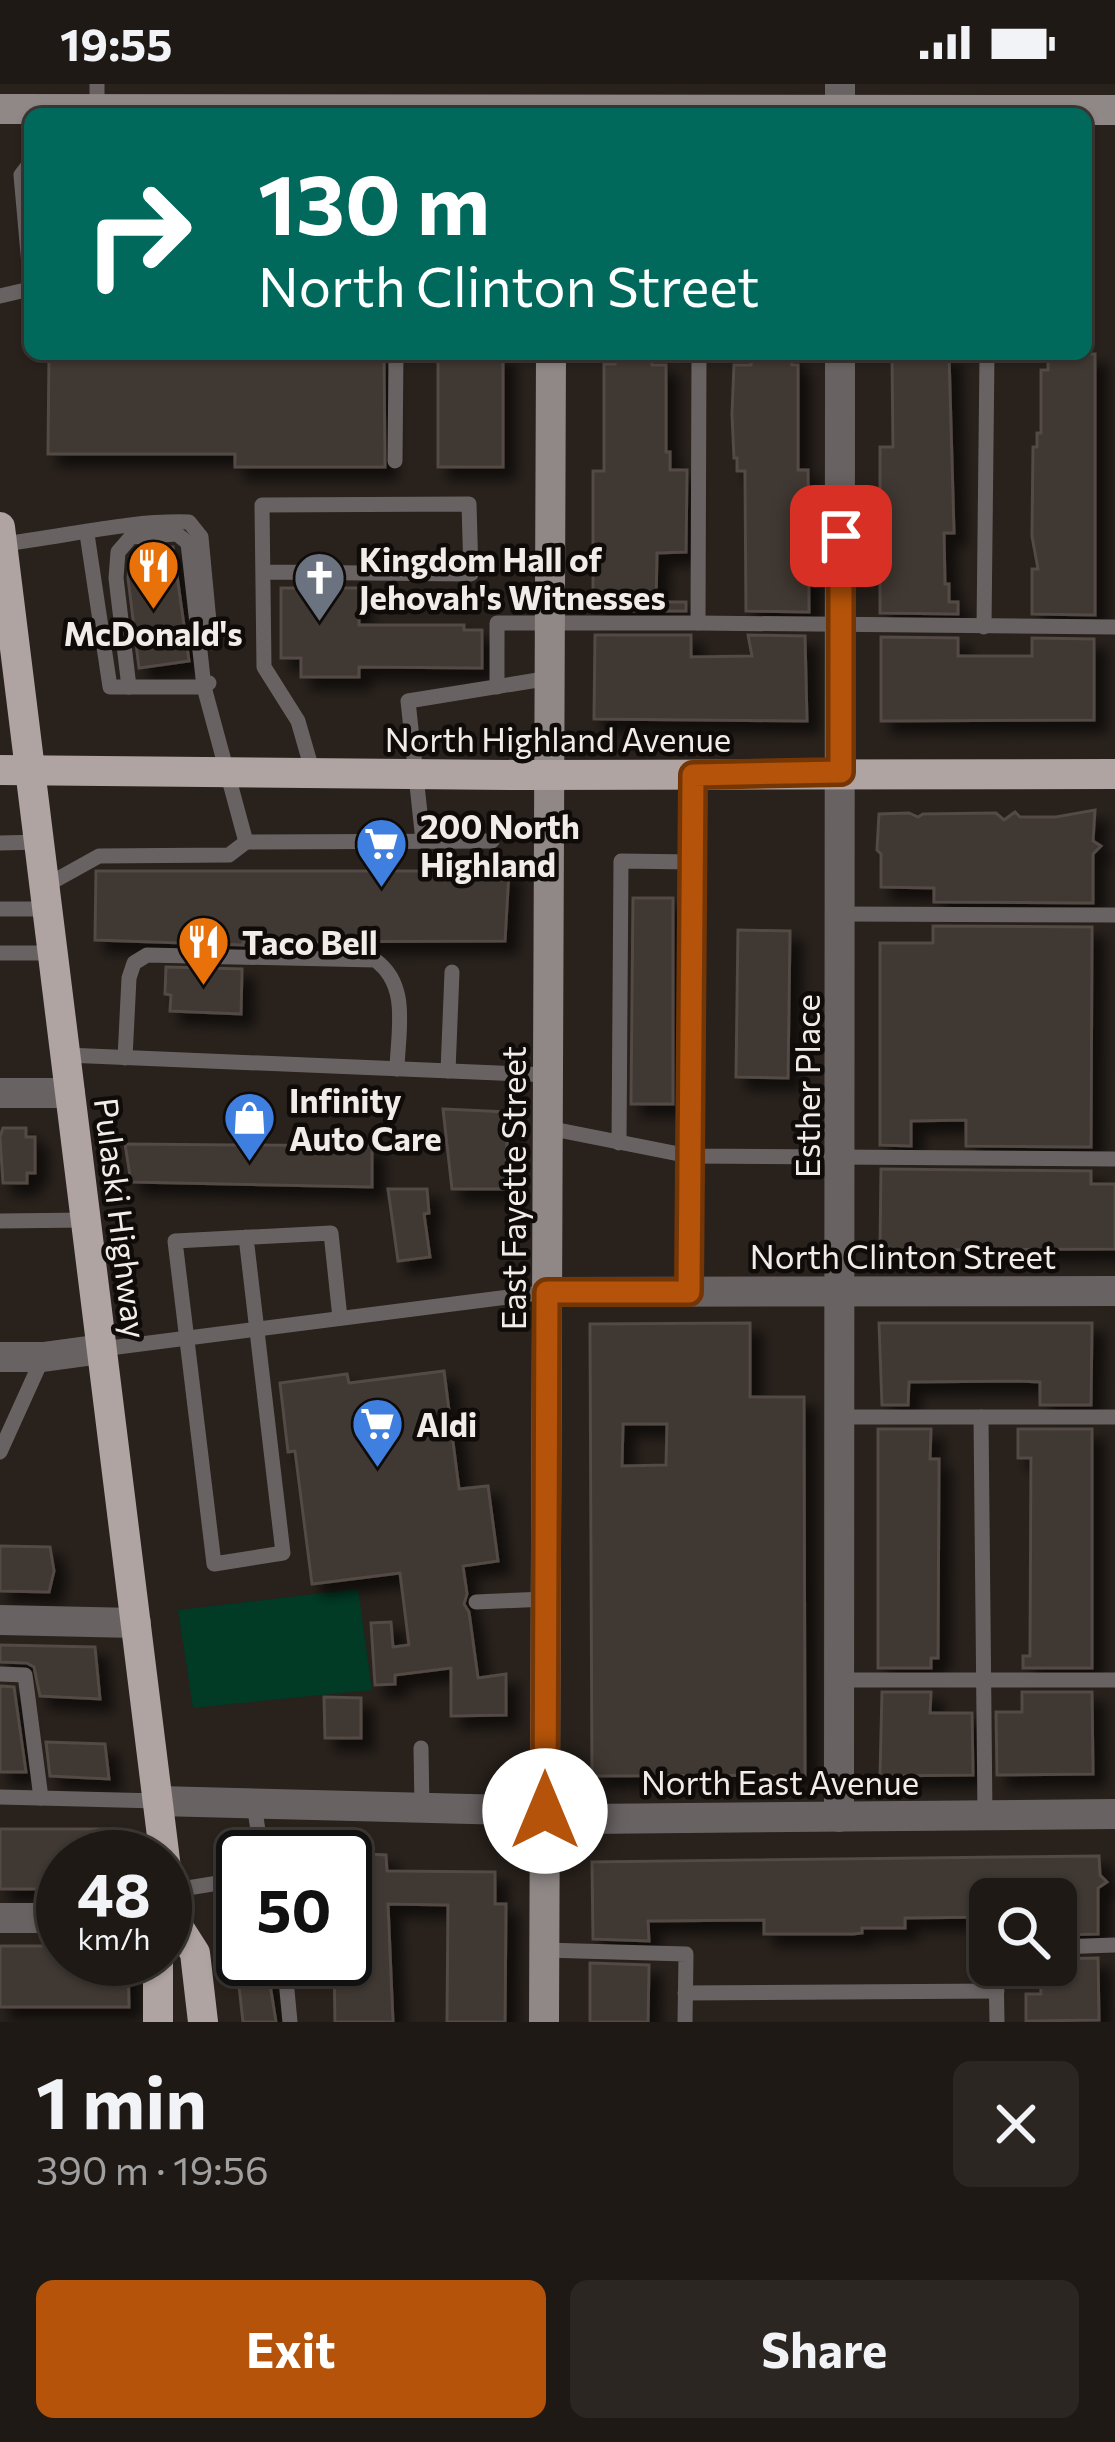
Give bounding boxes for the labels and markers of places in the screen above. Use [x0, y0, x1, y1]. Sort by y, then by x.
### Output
pin [790, 485, 892, 587]
restaurant icon: McDonald's [125, 537, 181, 611]
place label: Kingdom Hall of Jehovah's Witnesses [359, 538, 666, 617]
church icon: Kingdom Hall of Jehovah's Witnesses [292, 549, 348, 623]
place label: McDonald's [63, 612, 243, 653]
place label: 200 North Highland [420, 805, 580, 884]
supermarket icon: 200 North Highland [353, 816, 409, 890]
restaurant icon: Taco Bell [175, 913, 231, 987]
place label: Taco Bell [242, 921, 378, 962]
place label: Infinity Auto Care [289, 1079, 442, 1158]
shop icon: Infinity Auto Care [222, 1090, 278, 1164]
supermarket icon: Aldi [349, 1395, 405, 1469]
place label: Aldi [416, 1403, 477, 1444]

